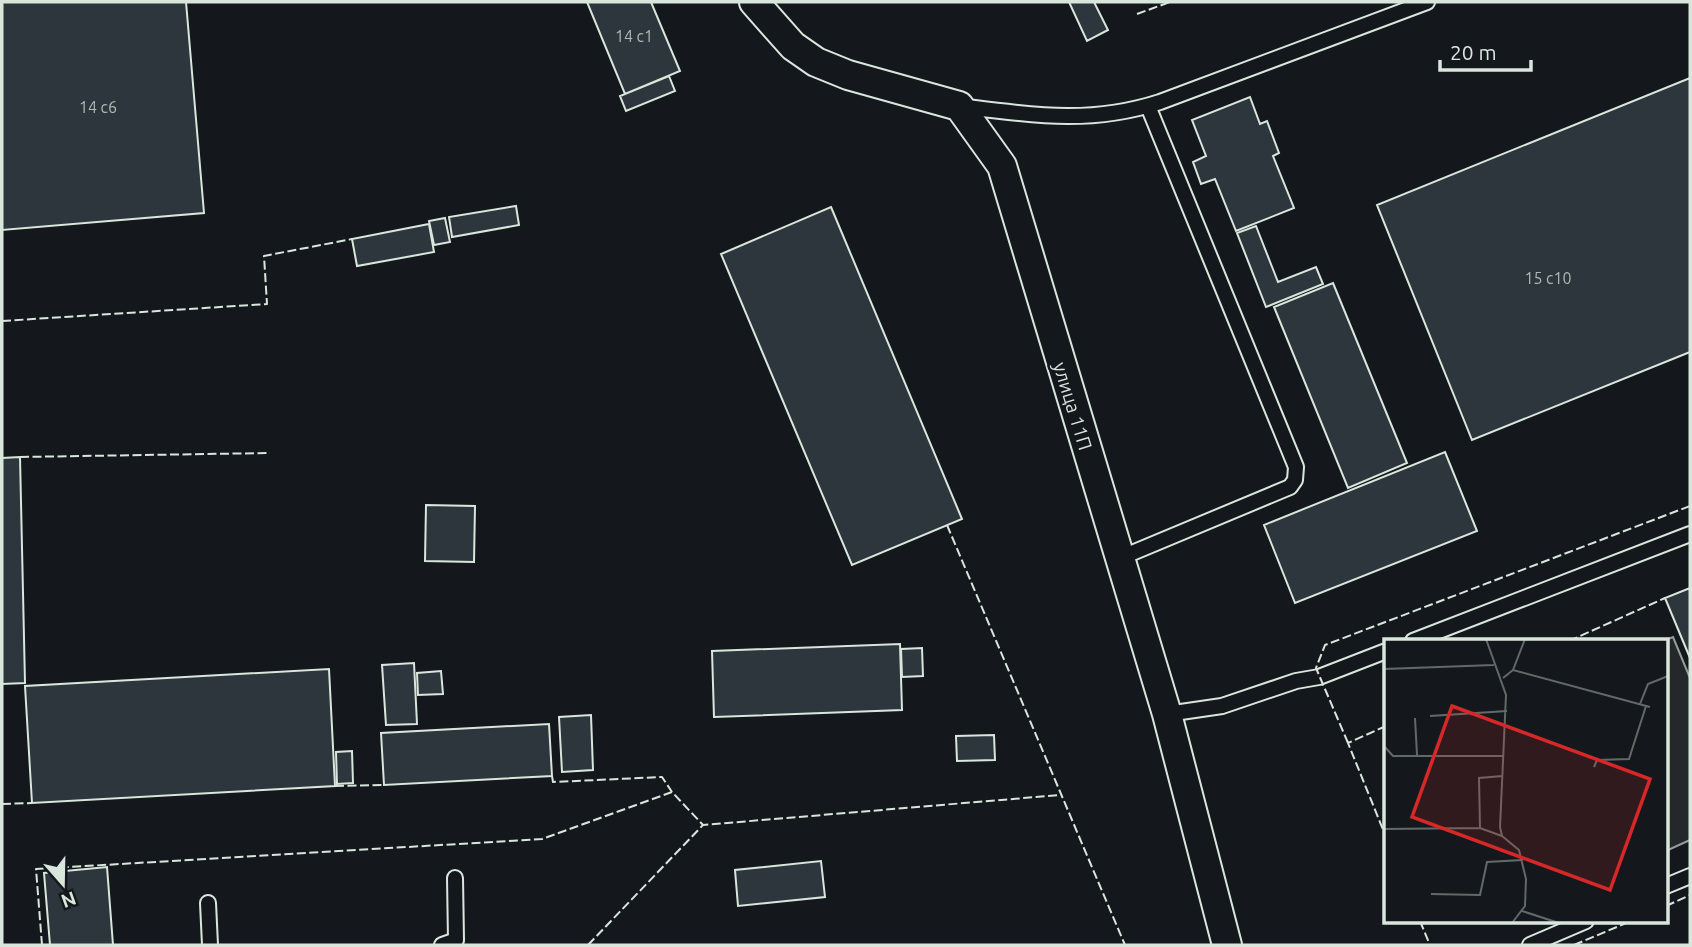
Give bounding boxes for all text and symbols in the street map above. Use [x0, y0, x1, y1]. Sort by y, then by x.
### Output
house number: 14 с1 [615, 27, 653, 45]
scale bar [1440, 28, 1531, 72]
text: 20 m [1450, 40, 1497, 64]
house number: 14 с6 [79, 98, 117, 116]
house number: 15 с10 [1524, 269, 1572, 287]
street label: улица 11П [1049, 359, 1097, 453]
inset map [1384, 639, 1668, 922]
north arrow [28, 849, 98, 919]
text: N [58, 887, 79, 913]

